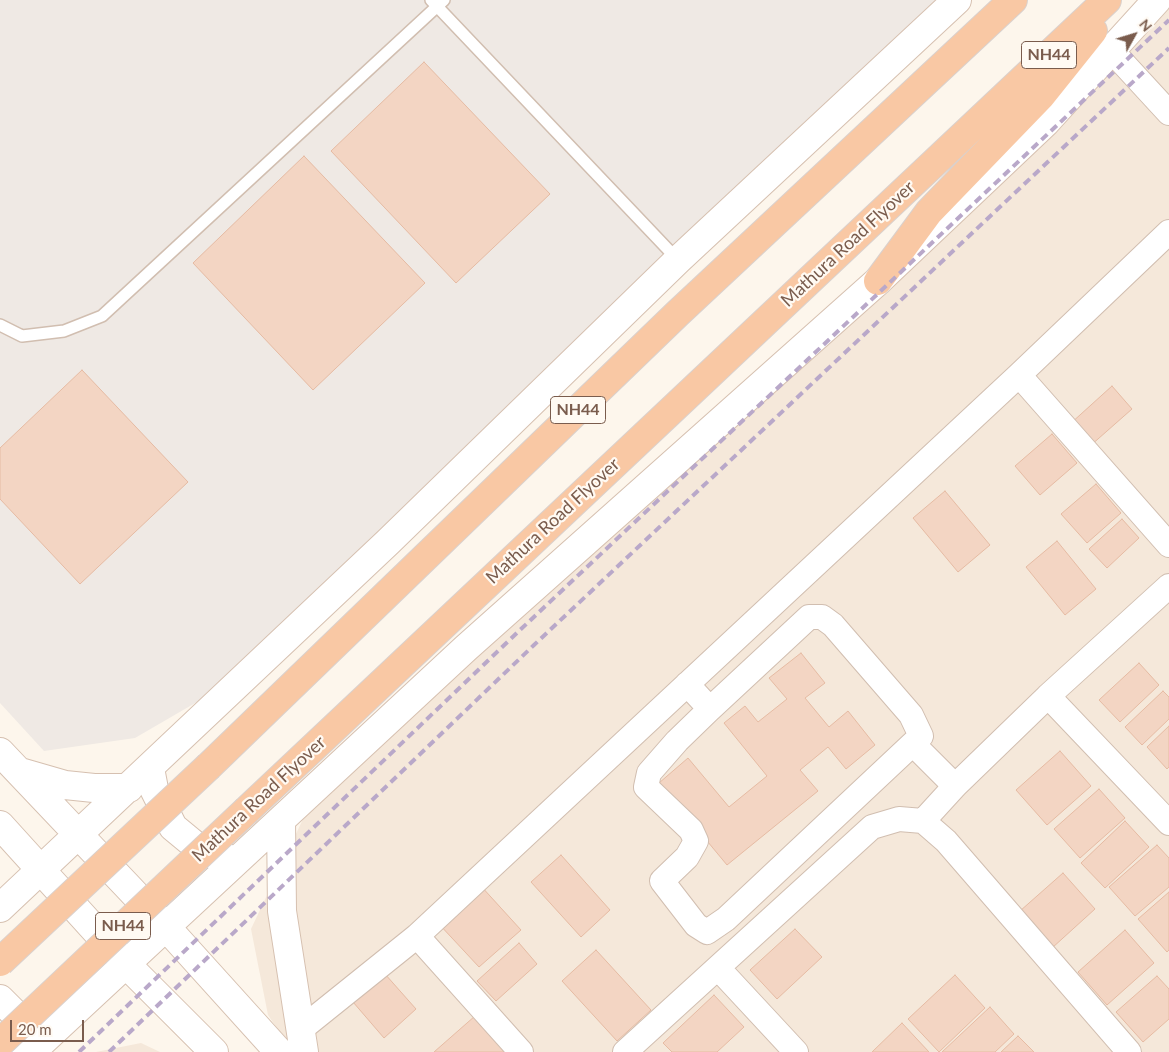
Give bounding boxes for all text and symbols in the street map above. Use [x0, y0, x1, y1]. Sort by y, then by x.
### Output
north arrow [1109, 10, 1159, 60]
text: N [1136, 16, 1156, 35]
road number: NH44 [1022, 42, 1076, 68]
street label: Mathura Road Flyover [777, 177, 919, 311]
road number: NH44 [550, 396, 606, 424]
street label: Mathura Road Flyover [482, 454, 624, 588]
street label: Mathura Road Flyover [188, 732, 330, 866]
road number: NH44 [96, 912, 150, 939]
scale bar [12, 1010, 86, 1042]
text: 20 m [18, 1020, 52, 1038]

